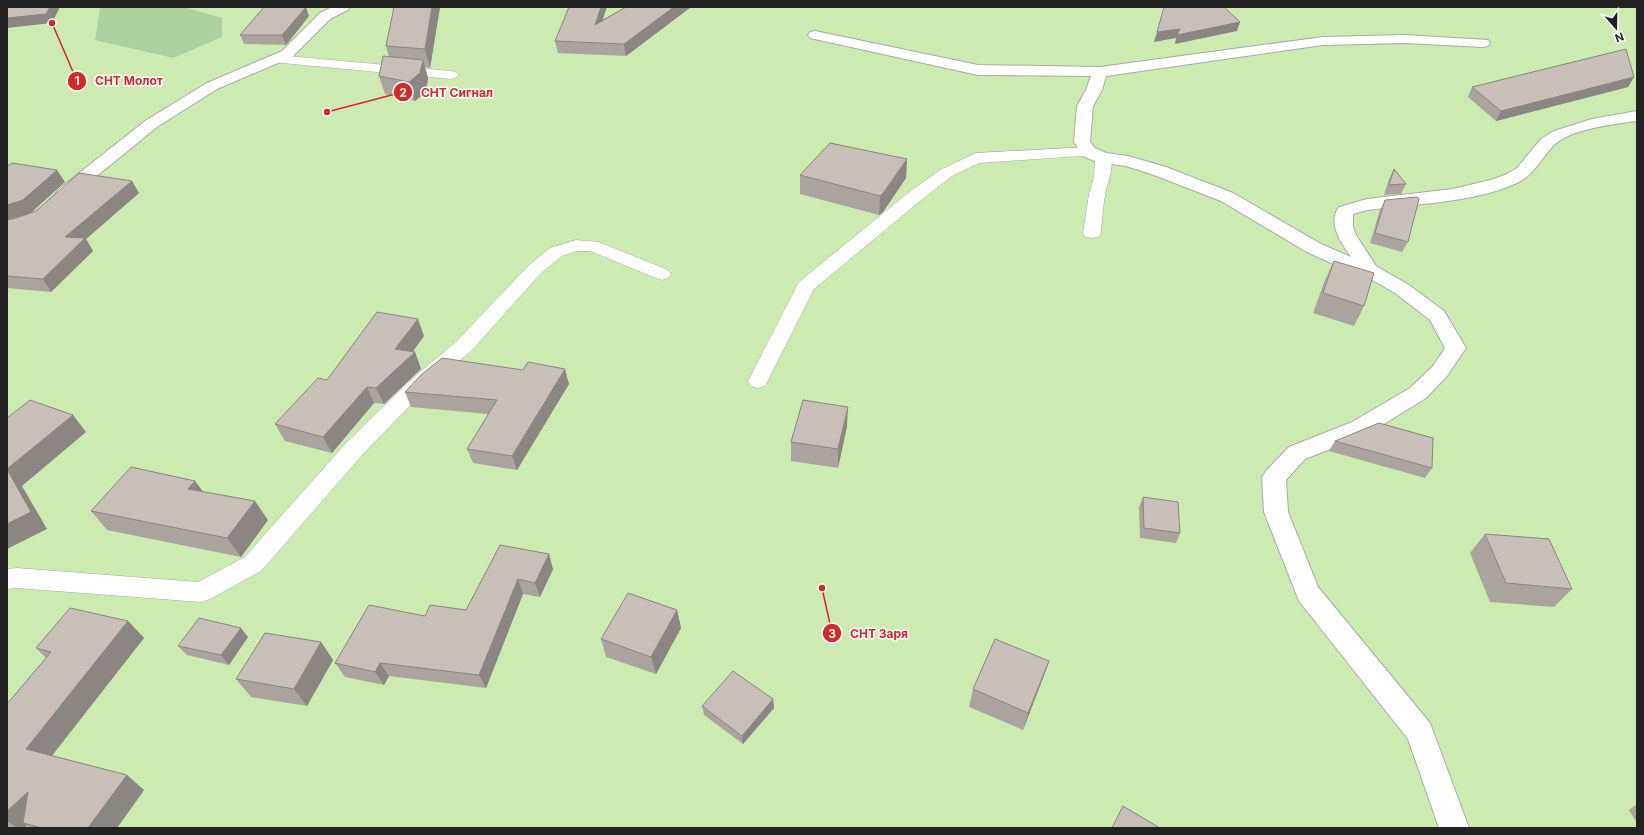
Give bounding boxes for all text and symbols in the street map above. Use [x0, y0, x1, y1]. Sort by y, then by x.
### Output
north arrow [1596, 8, 1636, 48]
text: N [1613, 29, 1626, 45]
callout: СНТ Молот [67, 69, 171, 93]
text: 1 [74, 73, 80, 88]
text: СНТ Молот [95, 73, 163, 88]
callout: СНТ Сигнал [393, 80, 501, 104]
text: 2 [399, 85, 407, 100]
text: СНТ Сигнал [421, 85, 493, 100]
callout: СНТ Заря [822, 621, 916, 645]
text: 3 [828, 626, 836, 641]
text: СНТ Заря [850, 626, 908, 641]

